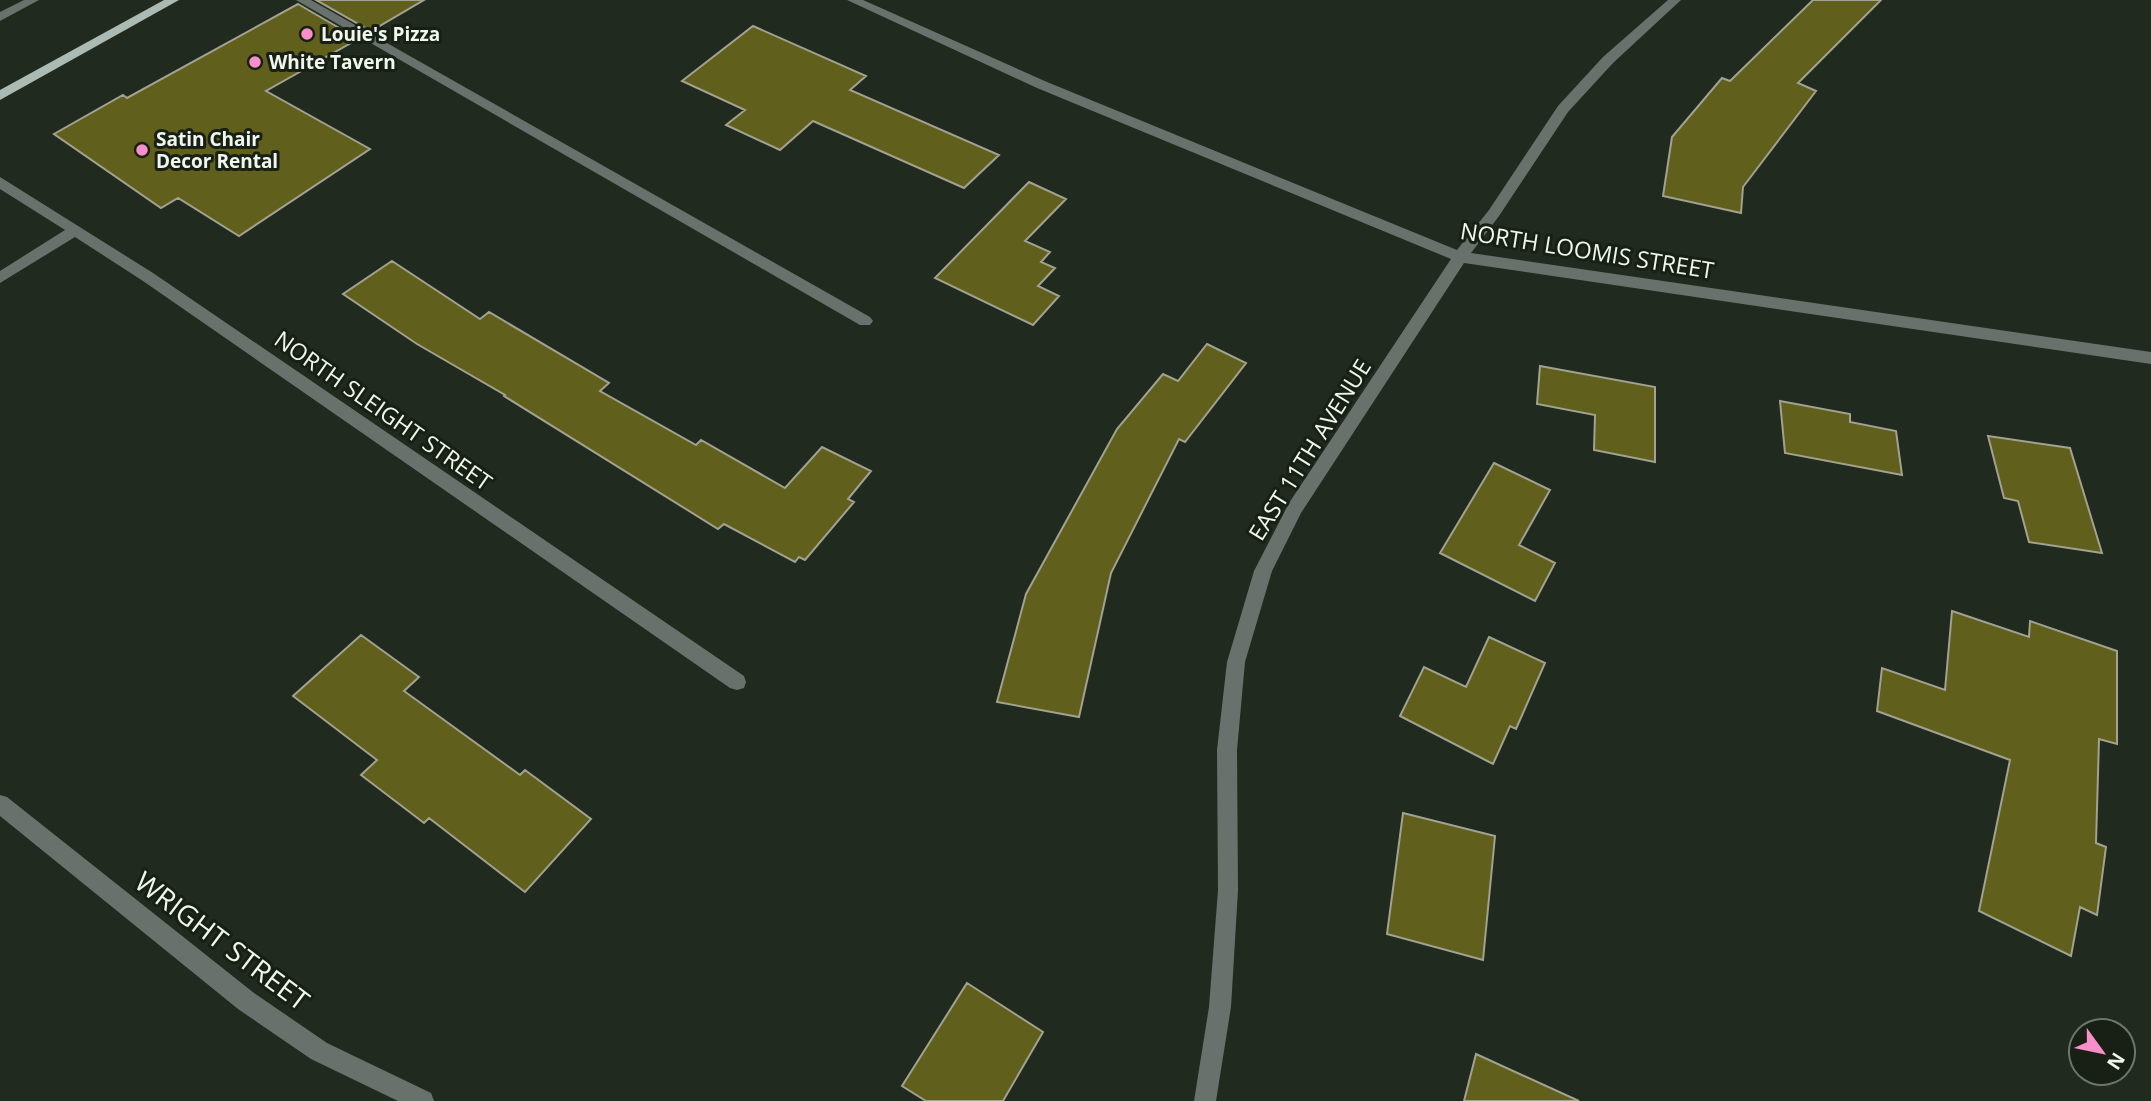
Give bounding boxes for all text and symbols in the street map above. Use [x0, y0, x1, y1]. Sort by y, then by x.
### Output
place label: Louie's Pizza [321, 21, 440, 47]
marker: Louie's Pizza [299, 26, 315, 42]
place label: White Tavern [269, 49, 396, 75]
marker: White Tavern [247, 54, 263, 70]
place label: Satin Chair Decor Rental [156, 126, 278, 174]
marker: Satin Chair Decor Rental [134, 142, 150, 158]
street label: NORTH LOOMIS STREET [1458, 214, 1716, 286]
street label: NORTH SLEIGHT STREET [268, 323, 499, 498]
street label: EAST 11TH AVENUE [1240, 353, 1378, 546]
street label: WRIGHT STREET [128, 862, 318, 1019]
north arrow [2067, 1017, 2137, 1087]
text: N [2101, 1048, 2131, 1075]

